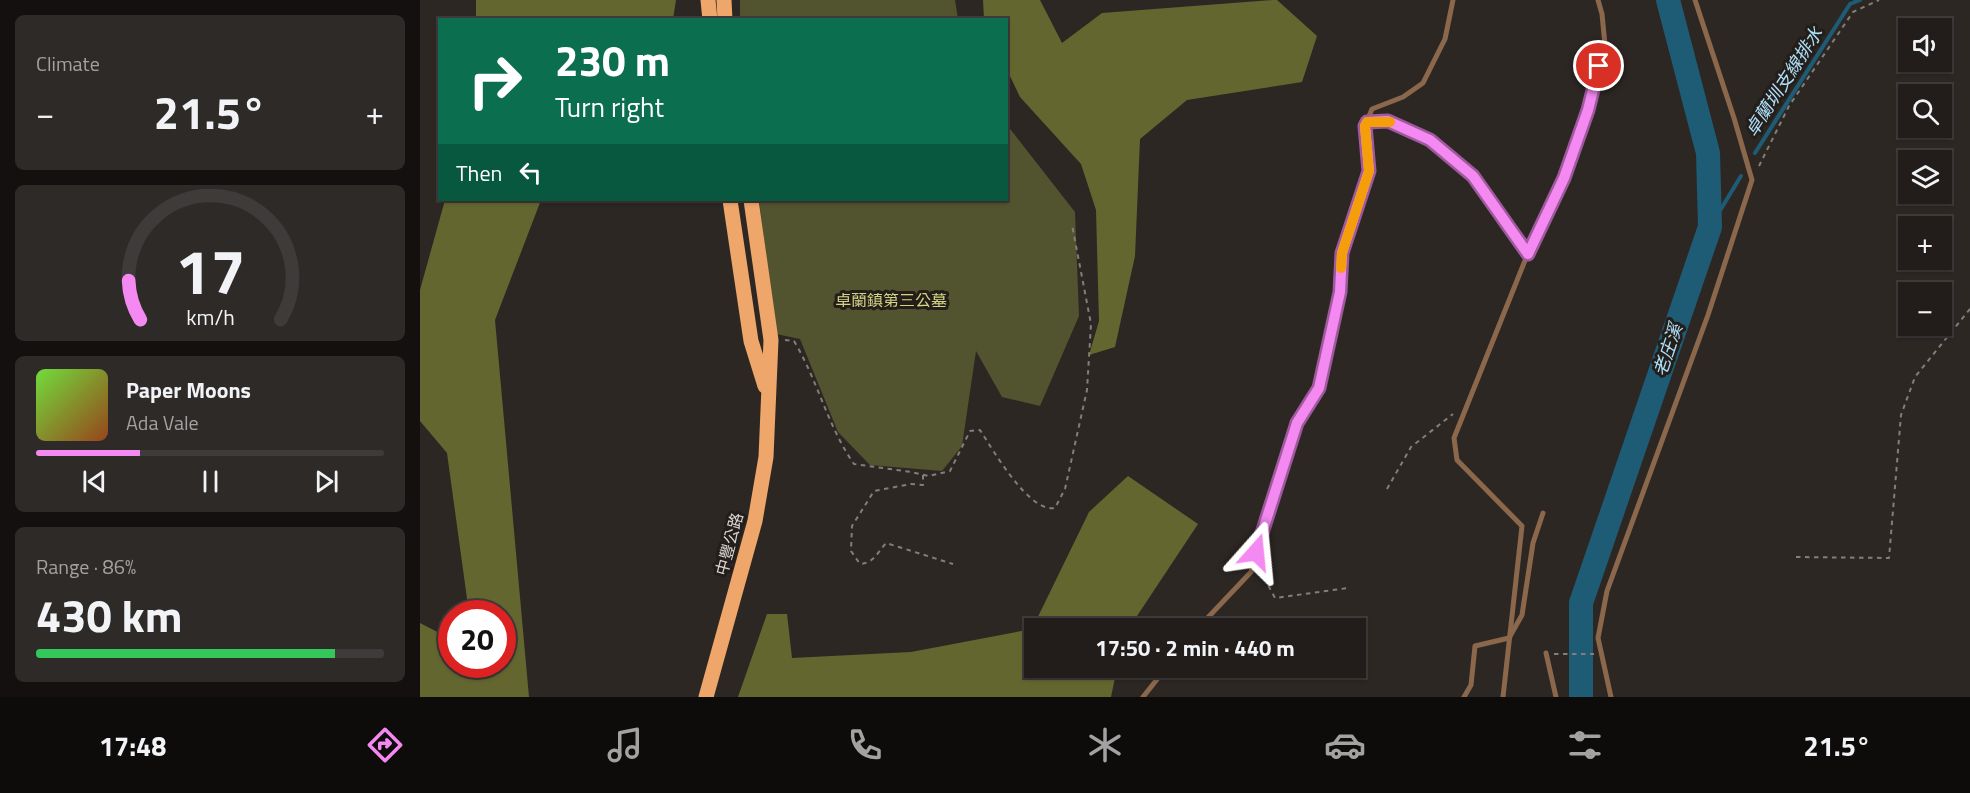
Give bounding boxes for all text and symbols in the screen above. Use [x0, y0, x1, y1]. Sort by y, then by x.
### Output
map controls [1898, 18, 1952, 336]
button: sound [1898, 18, 1952, 72]
water label: 卓蘭圳支線排水 [1738, 21, 1830, 142]
text: 230 m [555, 28, 670, 92]
pin [1573, 40, 1624, 91]
icon: right [456, 42, 534, 120]
text: Climate [36, 48, 100, 79]
icon: arrive [1582, 49, 1615, 82]
text: 21.5° [154, 78, 266, 146]
button: search [1898, 84, 1952, 138]
text: Turn right [555, 86, 664, 127]
text: − [36, 88, 54, 138]
text: + [366, 88, 384, 138]
button: layers [1898, 150, 1952, 204]
text: Then [456, 156, 502, 190]
icon: left [514, 156, 547, 189]
button: + [1898, 216, 1952, 270]
text: 17 [175, 224, 245, 319]
button: − [1898, 282, 1952, 336]
park label: 卓蘭鎮第三公墓 [835, 288, 947, 312]
text: km/h [186, 302, 234, 334]
water label: 老庄溪 [1646, 317, 1690, 380]
text: Paper Moons [126, 373, 251, 407]
text: Ada Vale [126, 407, 199, 438]
icon: previous [78, 465, 111, 498]
icon: pause [194, 465, 227, 498]
icon: next [310, 465, 343, 498]
street label: 中豐公路 [709, 510, 749, 578]
position arrow [1224, 520, 1288, 584]
text: Range · 86% [36, 551, 136, 582]
text: 430 km [36, 581, 182, 649]
speed limit sign: 20 [438, 600, 516, 678]
text: 17:50 · 2 min · 440 m [1095, 631, 1295, 665]
icon: directions [364, 724, 406, 766]
icon: music [604, 724, 646, 766]
icon: phone [844, 724, 886, 766]
icon: climate [1084, 724, 1126, 766]
icon: car [1324, 724, 1366, 766]
icon: filters [1564, 724, 1606, 766]
text: 17:48 [99, 725, 166, 766]
text: 21.5° [1804, 725, 1871, 766]

